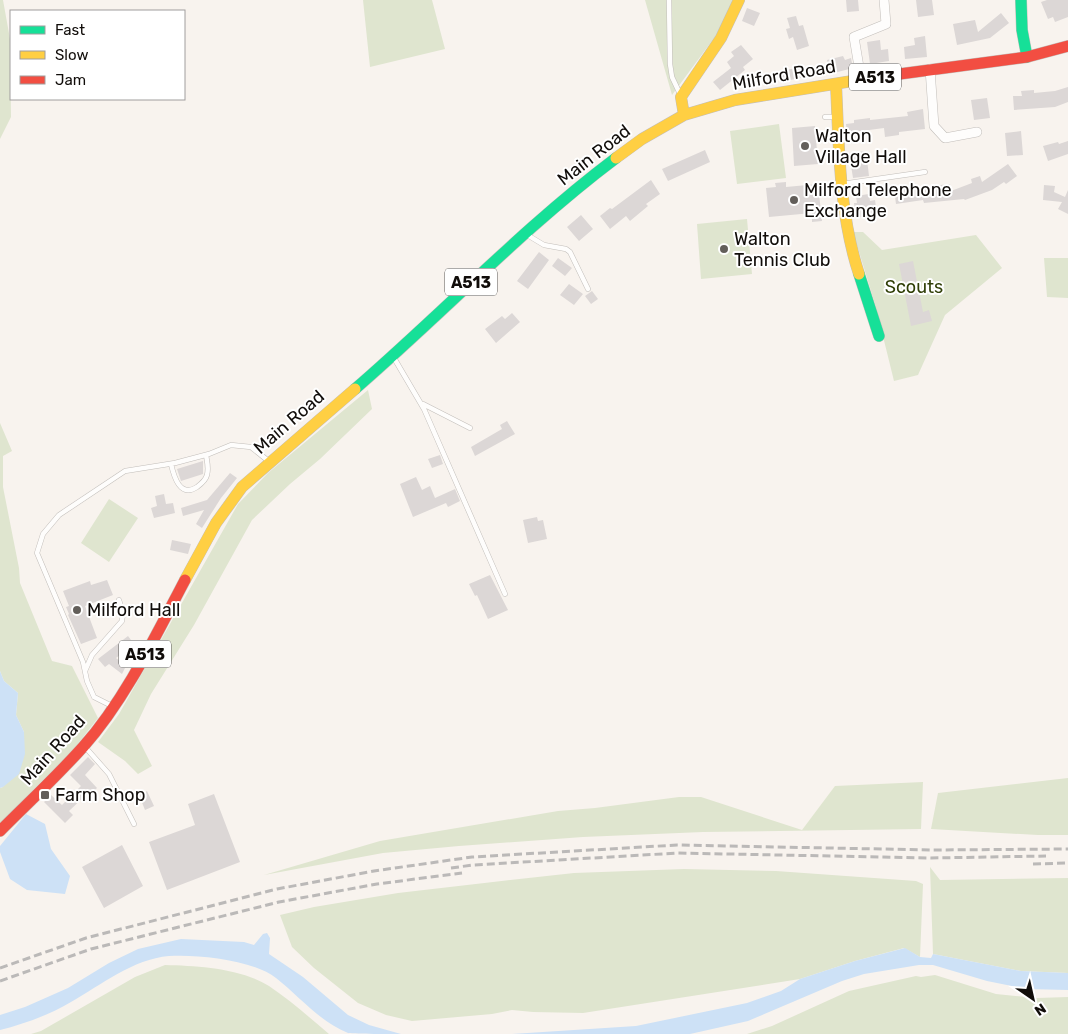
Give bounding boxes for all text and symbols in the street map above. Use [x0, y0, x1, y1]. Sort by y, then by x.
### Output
legend [10, 10, 185, 100]
text: Fast [55, 21, 85, 39]
text: Slow [55, 46, 88, 64]
street label: Milford Road [731, 55, 837, 95]
road number: A513 [849, 64, 901, 90]
text: Jam [55, 71, 86, 89]
street label: Main Road [553, 120, 635, 190]
place label: Walton Village Hall [815, 125, 907, 168]
marker: Walton Village Hall [799, 140, 811, 152]
place label: Milford Telephone Exchange [804, 179, 952, 222]
marker: Milford Telephone Exchange [788, 194, 800, 206]
place label: Walton Tennis Club [734, 228, 830, 271]
marker: Walton Tennis Club [718, 243, 730, 255]
road number: A513 [445, 268, 497, 296]
park label: Scouts [885, 276, 943, 298]
street label: Main Road [249, 385, 329, 459]
place label: Milford Hall [87, 599, 180, 621]
marker: Milford Hall [71, 604, 83, 616]
road number: A513 [119, 641, 171, 668]
street label: Main Road [16, 710, 90, 790]
place label: Farm Shop [55, 784, 145, 806]
marker: Farm Shop [39, 789, 51, 801]
north arrow [1008, 974, 1058, 1024]
text: N [1031, 999, 1049, 1019]

